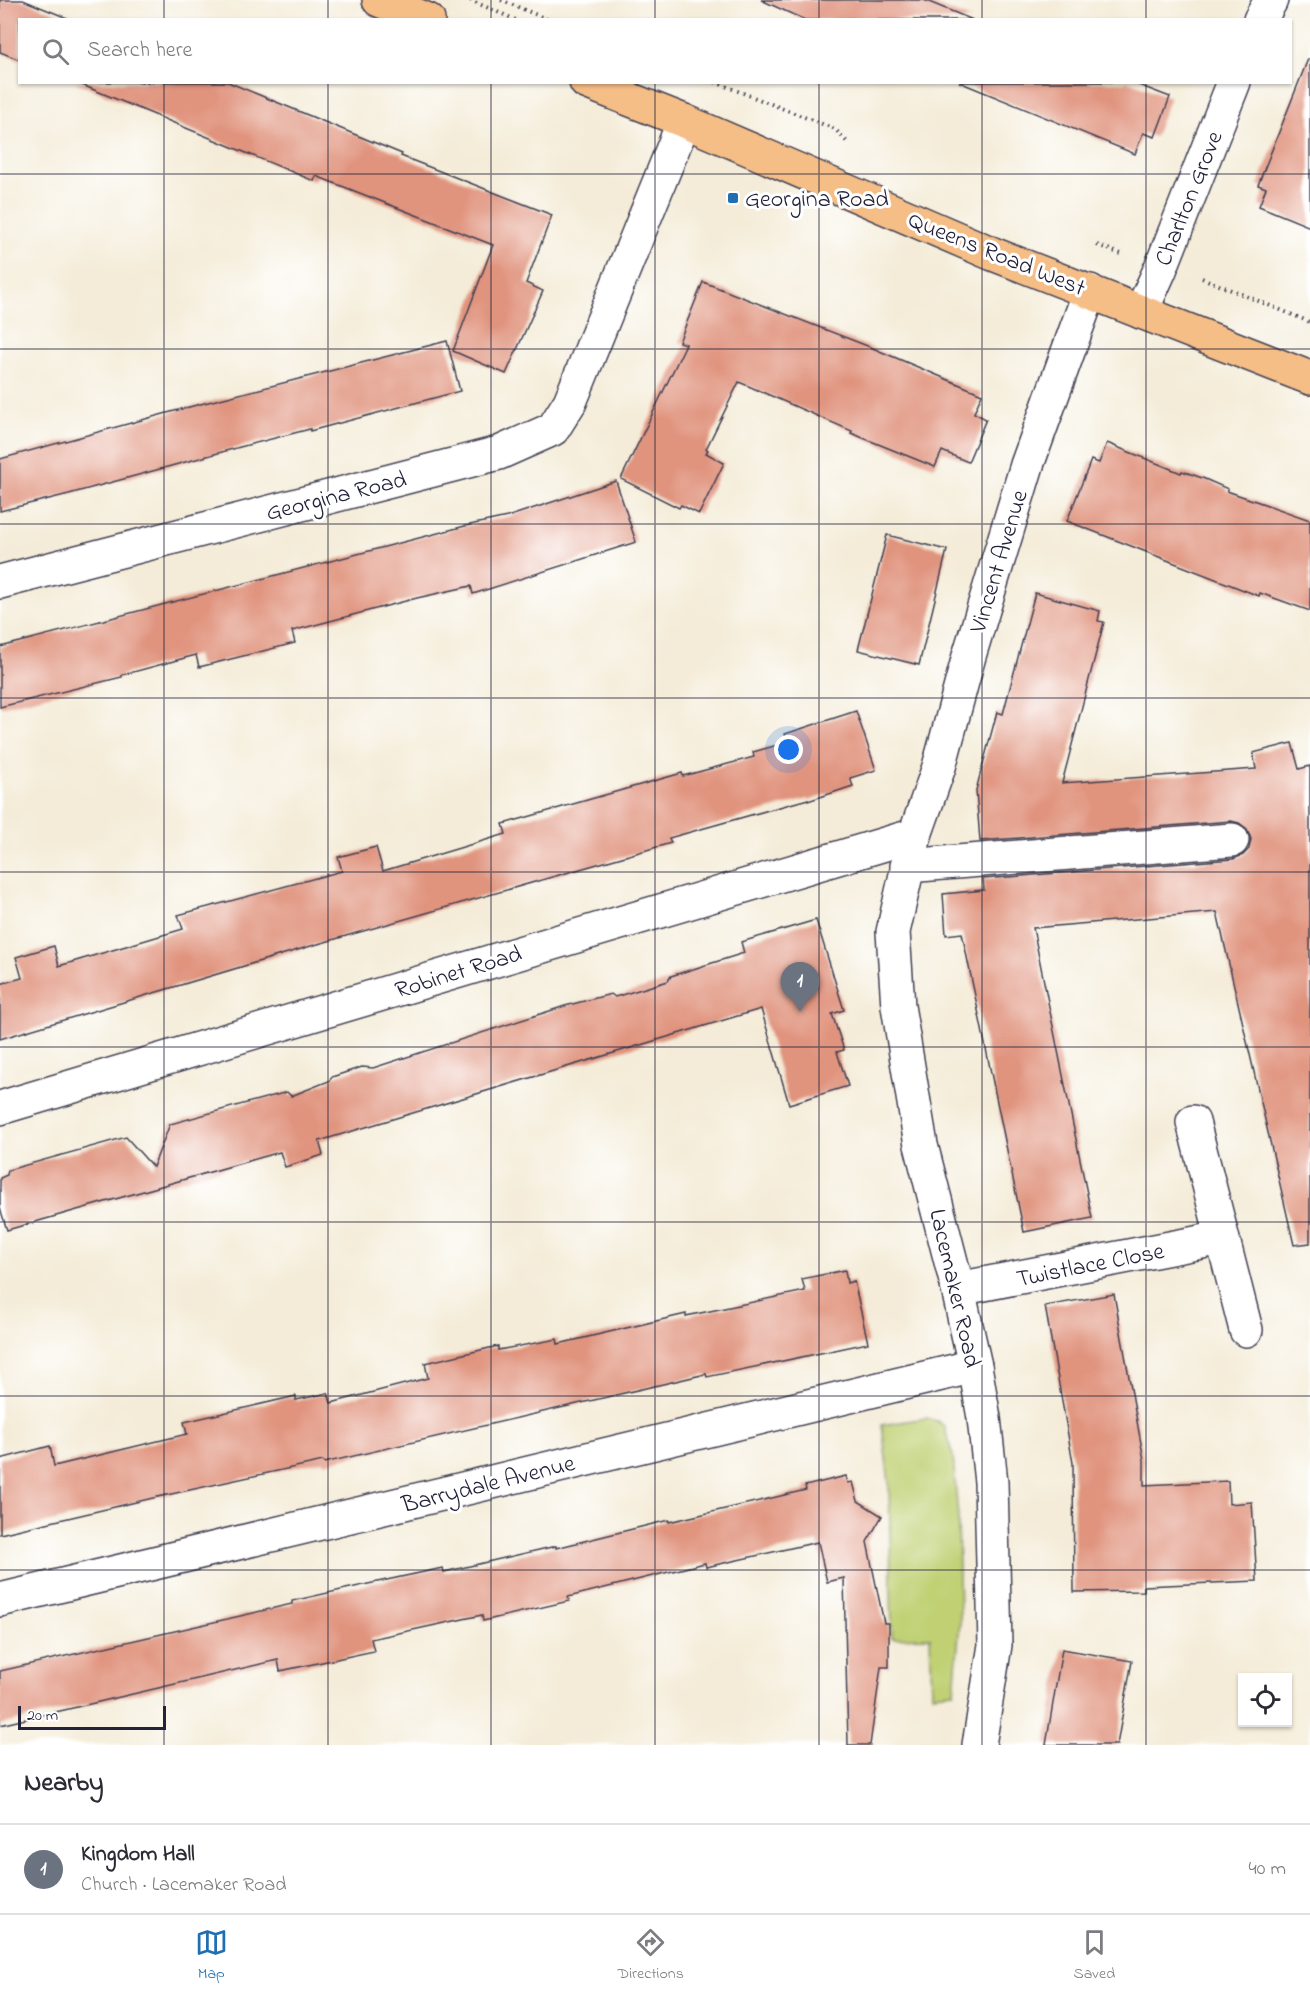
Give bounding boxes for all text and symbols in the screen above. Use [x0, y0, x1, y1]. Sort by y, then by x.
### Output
search box [18, 18, 1292, 84]
icon: search [39, 35, 72, 68]
text: Search here [87, 35, 192, 67]
street label: Charlton Grove [1147, 126, 1233, 272]
place label: Georgina Road [745, 183, 889, 218]
marker: Georgina Road [726, 191, 740, 205]
street label: Queens Road West [902, 204, 1090, 307]
street label: Georgina Road [263, 463, 411, 532]
street label: Vincent Avenue [962, 486, 1039, 638]
your location [774, 735, 803, 764]
street label: Robinet Road [391, 937, 527, 1009]
pin: 1 [780, 962, 820, 1012]
street label: Lacemaker Road [918, 1206, 989, 1372]
street label: Twistlace Close [1014, 1235, 1168, 1298]
street label: Barrydale Avenue [397, 1447, 579, 1525]
map controls [1238, 1673, 1292, 1727]
button: locate [1238, 1673, 1292, 1727]
scale bar [18, 1703, 166, 1730]
text: 20 m [27, 1704, 58, 1728]
text: Nearby [24, 1765, 103, 1803]
text: Kingdom Hall [81, 1839, 195, 1871]
text: 1 [40, 1855, 47, 1884]
text: 40 m [1249, 1855, 1286, 1884]
text: Church · Lacemaker Road [81, 1871, 286, 1900]
tab: Map [195, 1926, 228, 1986]
tab: Directions [617, 1926, 684, 1986]
tab: Saved [1073, 1926, 1115, 1986]

